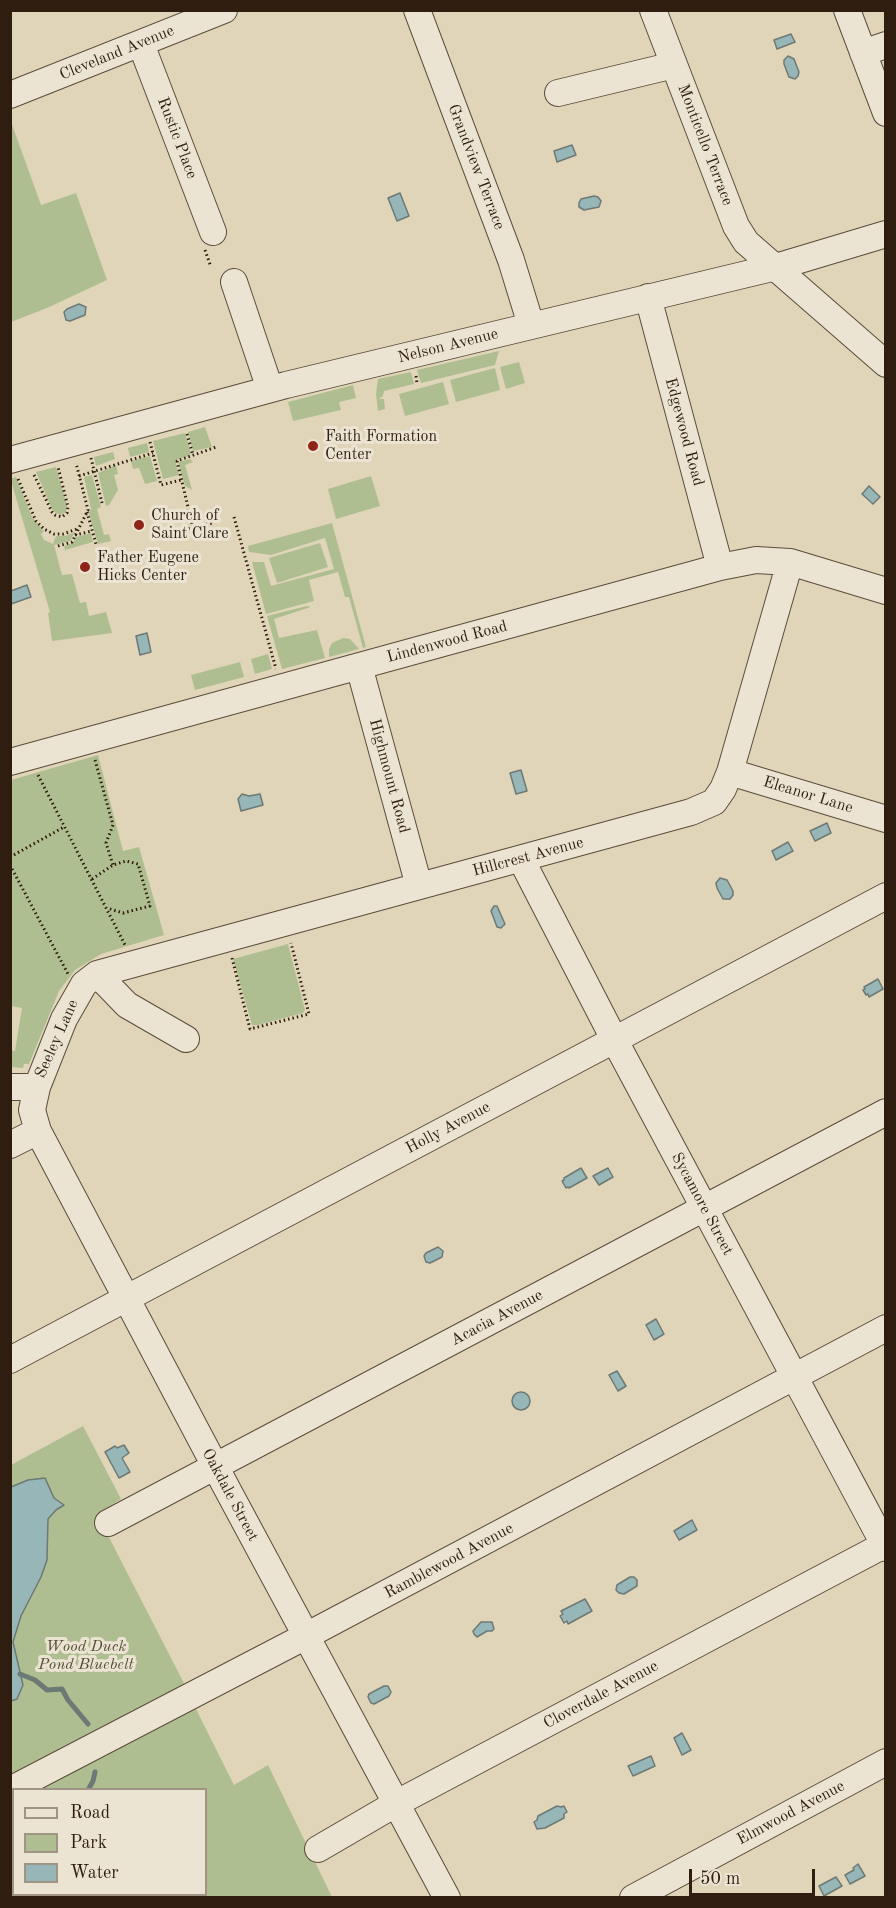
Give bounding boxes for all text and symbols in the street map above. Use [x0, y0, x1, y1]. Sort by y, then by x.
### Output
street label: Cleveland Avenue [57, 21, 177, 85]
street label: Monticello Terrace [673, 82, 737, 208]
street label: Rustic Place [153, 95, 201, 181]
street label: Grandview Terrace [443, 101, 509, 233]
street label: Nelson Avenue [396, 324, 500, 368]
street label: Edgewood Road [660, 376, 708, 488]
place label: Faith Formation Center [325, 427, 437, 465]
marker: Faith Formation Center [306, 439, 320, 453]
place label: Church of Saint Clare [151, 506, 229, 544]
marker: Church of Saint Clare [132, 518, 146, 532]
place label: Father Eugene Hicks Center [97, 548, 199, 586]
marker: Father Eugene Hicks Center [78, 560, 92, 574]
street label: Lindenwood Road [385, 617, 509, 667]
street label: Highmount Road [364, 717, 414, 835]
street label: Eleanor Lane [761, 772, 855, 818]
street label: Hillcrest Avenue [470, 833, 586, 881]
street label: Seeley Lane [31, 997, 83, 1081]
street label: Holly Avenue [402, 1098, 494, 1158]
street label: Sycamore Street [667, 1149, 737, 1259]
street label: Acacia Avenue [448, 1286, 546, 1350]
street label: Oakdale Street [198, 1445, 262, 1545]
street label: Ramblewood Avenue [381, 1519, 517, 1603]
park label: Wood Duck Pond Bluebelt [38, 1637, 134, 1675]
street label: Cloverdale Avenue [540, 1657, 662, 1733]
street label: Elmwood Avenue [734, 1777, 848, 1849]
legend [12, 1788, 207, 1896]
text: Road [70, 1804, 110, 1822]
text: Park [70, 1834, 107, 1852]
scale bar [692, 1857, 818, 1895]
text: Water [70, 1864, 119, 1882]
text: 50 m [700, 1870, 740, 1888]

